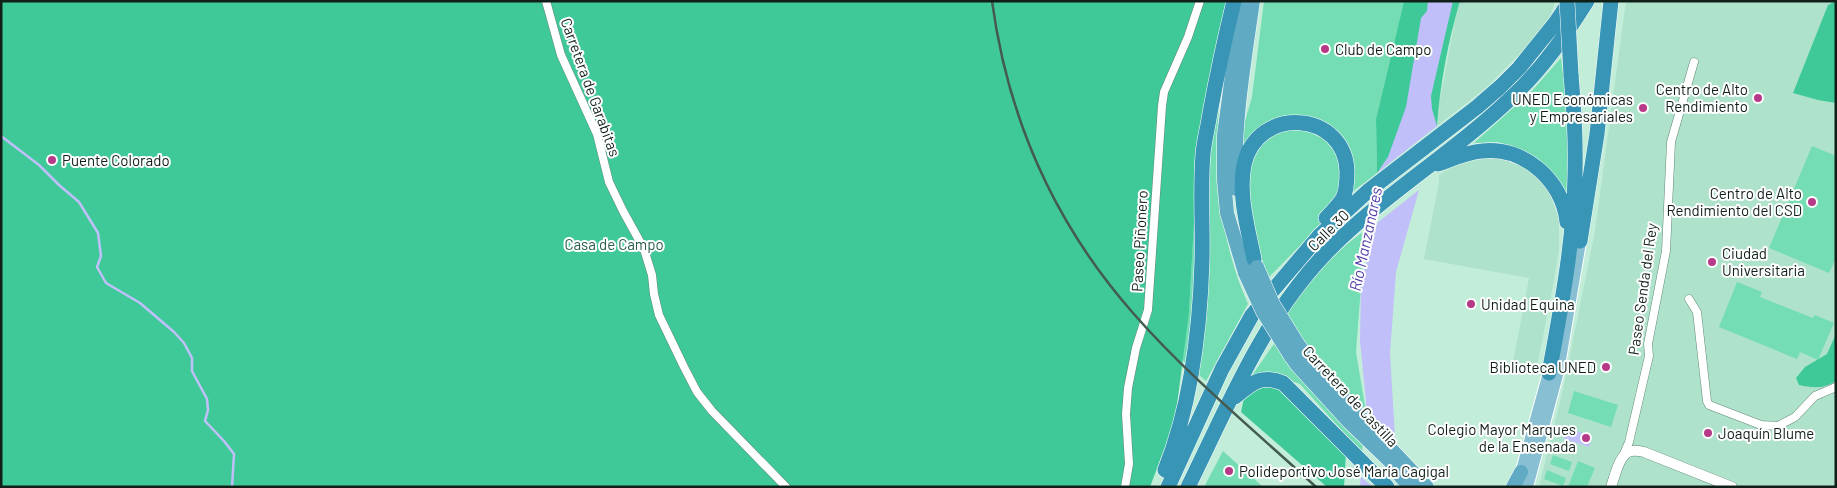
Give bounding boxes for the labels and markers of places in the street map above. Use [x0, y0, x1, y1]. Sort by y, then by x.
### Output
place label: Club de Campo [1335, 40, 1431, 58]
marker: Club de Campo [1319, 43, 1331, 55]
place label: Centro de Alto Rendimiento [1656, 80, 1748, 115]
place label: UNED Económicas y Empresariales [1512, 90, 1633, 125]
marker: Centro de Alto Rendimiento [1752, 92, 1764, 104]
marker: UNED Económicas y Empresariales [1637, 102, 1649, 114]
place label: Puente Colorado [62, 151, 170, 169]
marker: Puente Colorado [46, 154, 58, 166]
place label: Centro de Alto Rendimiento del CSD [1666, 184, 1802, 219]
marker: Centro de Alto Rendimiento del CSD [1806, 196, 1818, 208]
place label: Ciudad Universitaria [1722, 244, 1805, 279]
marker: Ciudad Universitaria [1706, 256, 1718, 268]
place label: Unidad Equina [1481, 295, 1575, 313]
marker: Unidad Equina [1465, 298, 1477, 310]
place label: Biblioteca UNED [1490, 358, 1596, 376]
marker: Biblioteca UNED [1600, 361, 1612, 373]
place label: Colegio Mayor Marques de la Ensenada [1428, 420, 1576, 455]
place label: Joaquín Blume [1718, 424, 1814, 442]
marker: Joaquín Blume [1702, 427, 1714, 439]
marker: Colegio Mayor Marques de la Ensenada [1580, 432, 1592, 444]
place label: Polideportivo José María Cagigal [1239, 462, 1449, 480]
marker: Polideportivo José María Cagigal [1223, 465, 1235, 477]

